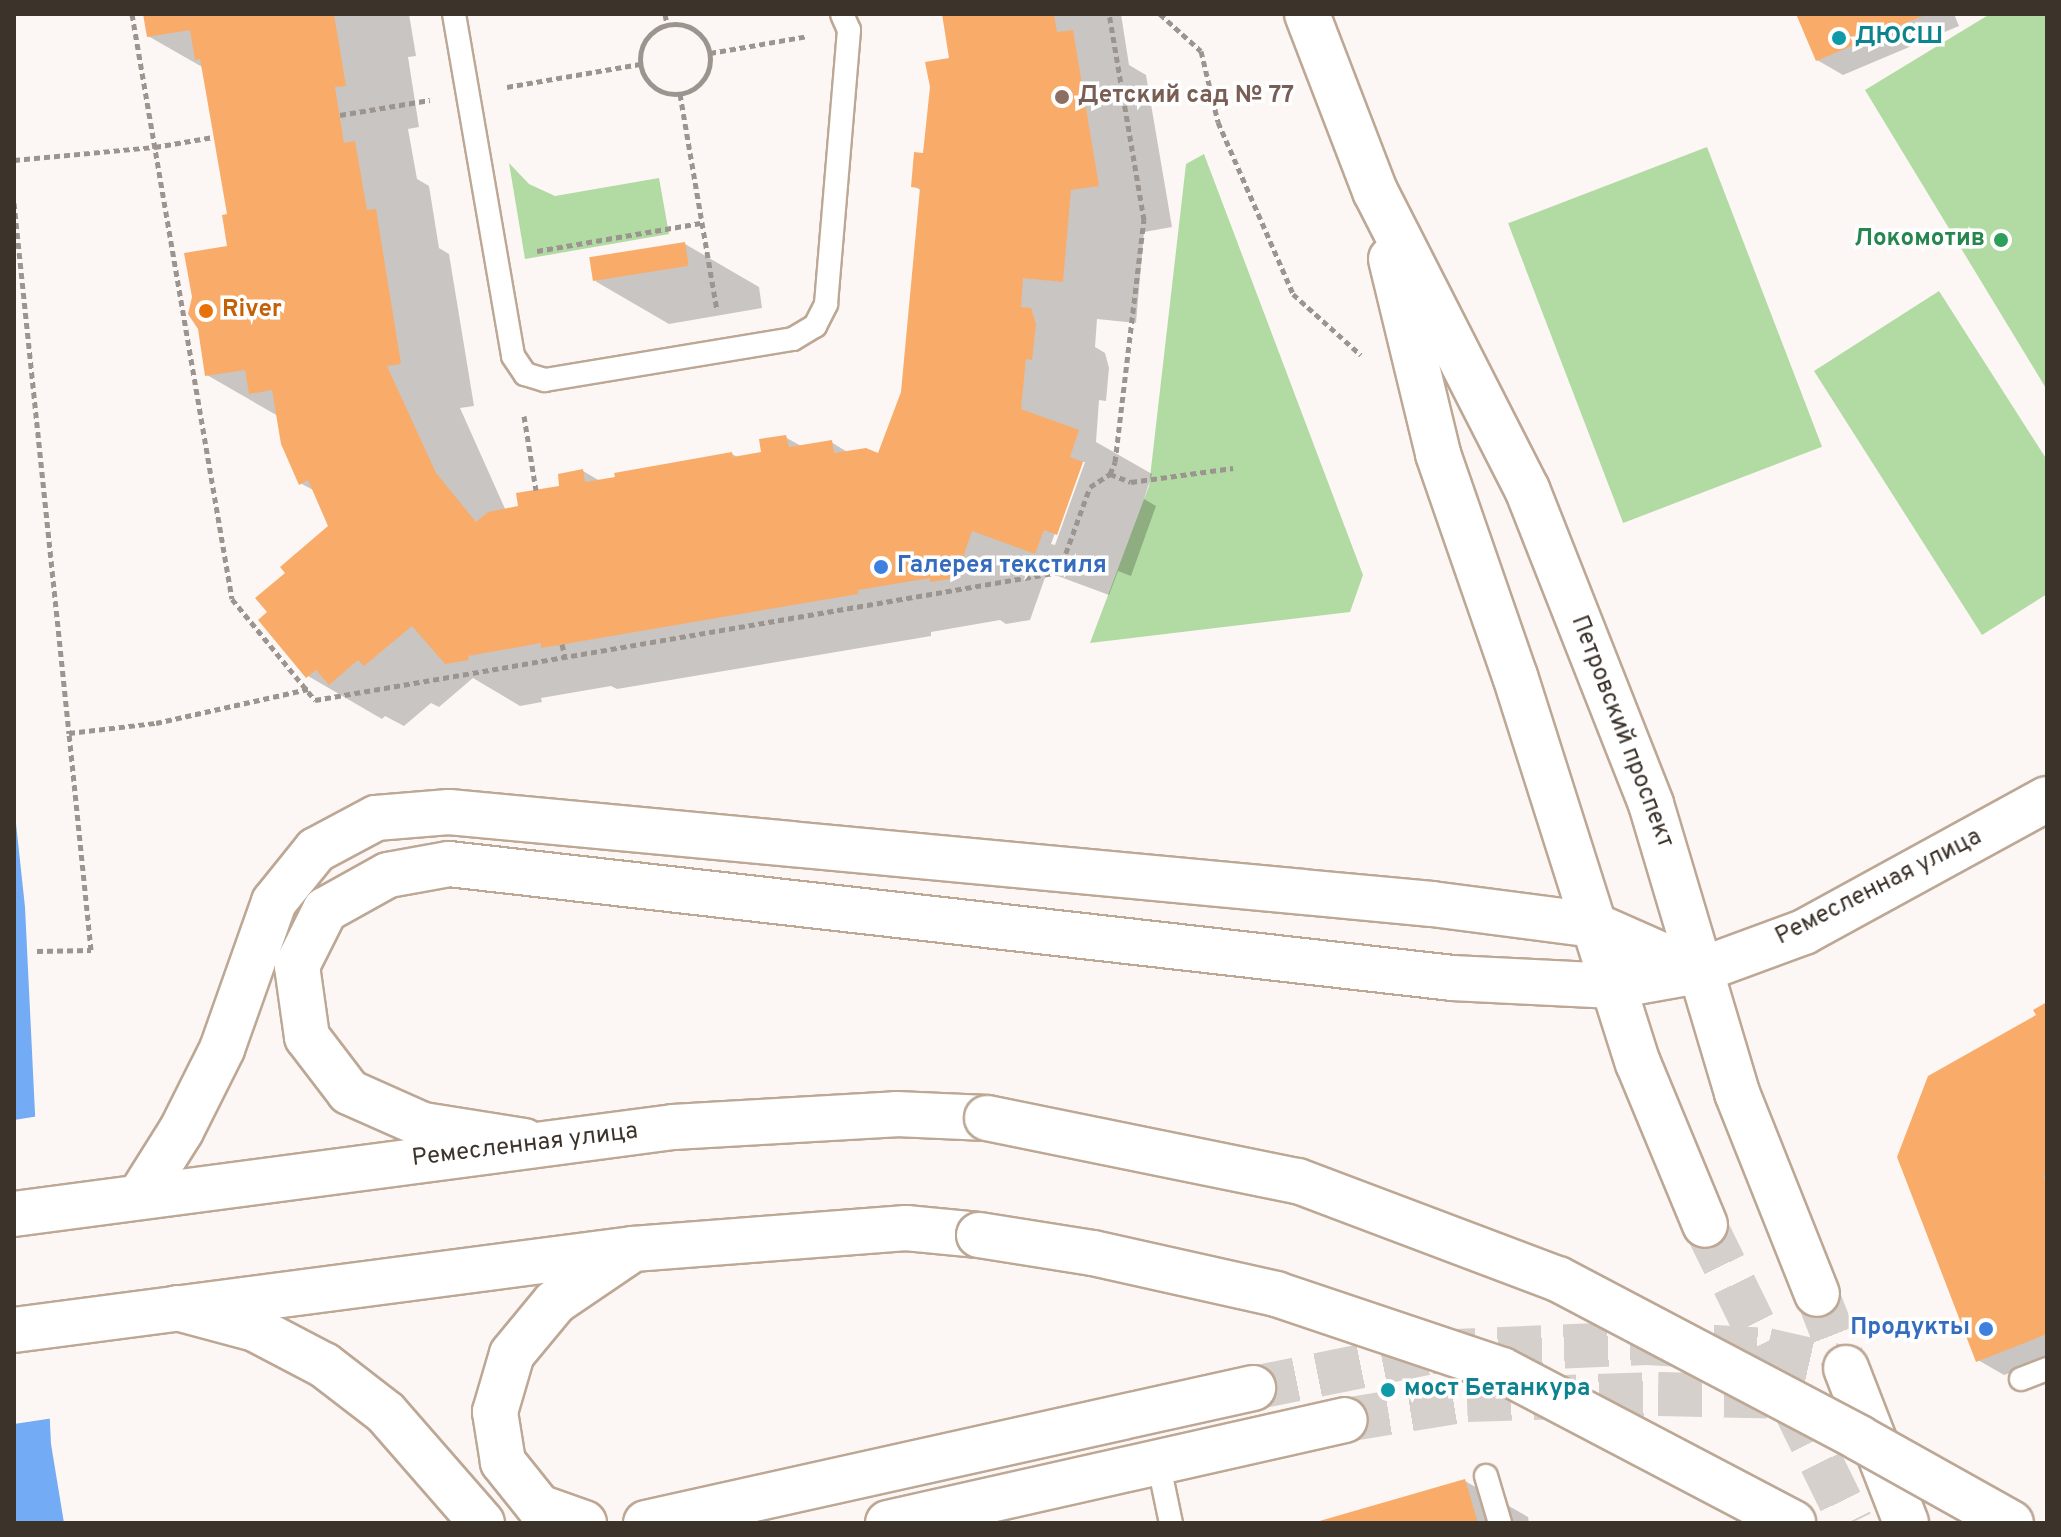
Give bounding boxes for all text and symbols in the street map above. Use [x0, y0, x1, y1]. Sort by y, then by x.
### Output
place label: ДЮСШ [1855, 24, 1943, 52]
marker: ДЮСШ [1830, 29, 1848, 47]
place label: Детский сад № 77 [1078, 83, 1294, 111]
marker: Детский сад № 77 [1053, 88, 1071, 106]
place label: Локомотив [1854, 226, 1985, 254]
marker: Локомотив [1992, 231, 2010, 249]
place label: River [222, 297, 282, 325]
marker: River [197, 302, 215, 320]
place label: Галерея текстиля [897, 553, 1107, 581]
marker: Галерея текстиля [872, 558, 890, 576]
street label: Петровский проспект [1563, 612, 1679, 852]
street label: Ремесленная улица [1771, 824, 1987, 952]
street label: Ремесленная улица [410, 1118, 640, 1174]
place label: Продукты [1850, 1315, 1970, 1343]
marker: Продукты [1977, 1320, 1995, 1338]
place label: мост Бетанкура [1404, 1376, 1590, 1404]
marker: мост Бетанкура [1379, 1381, 1397, 1399]

